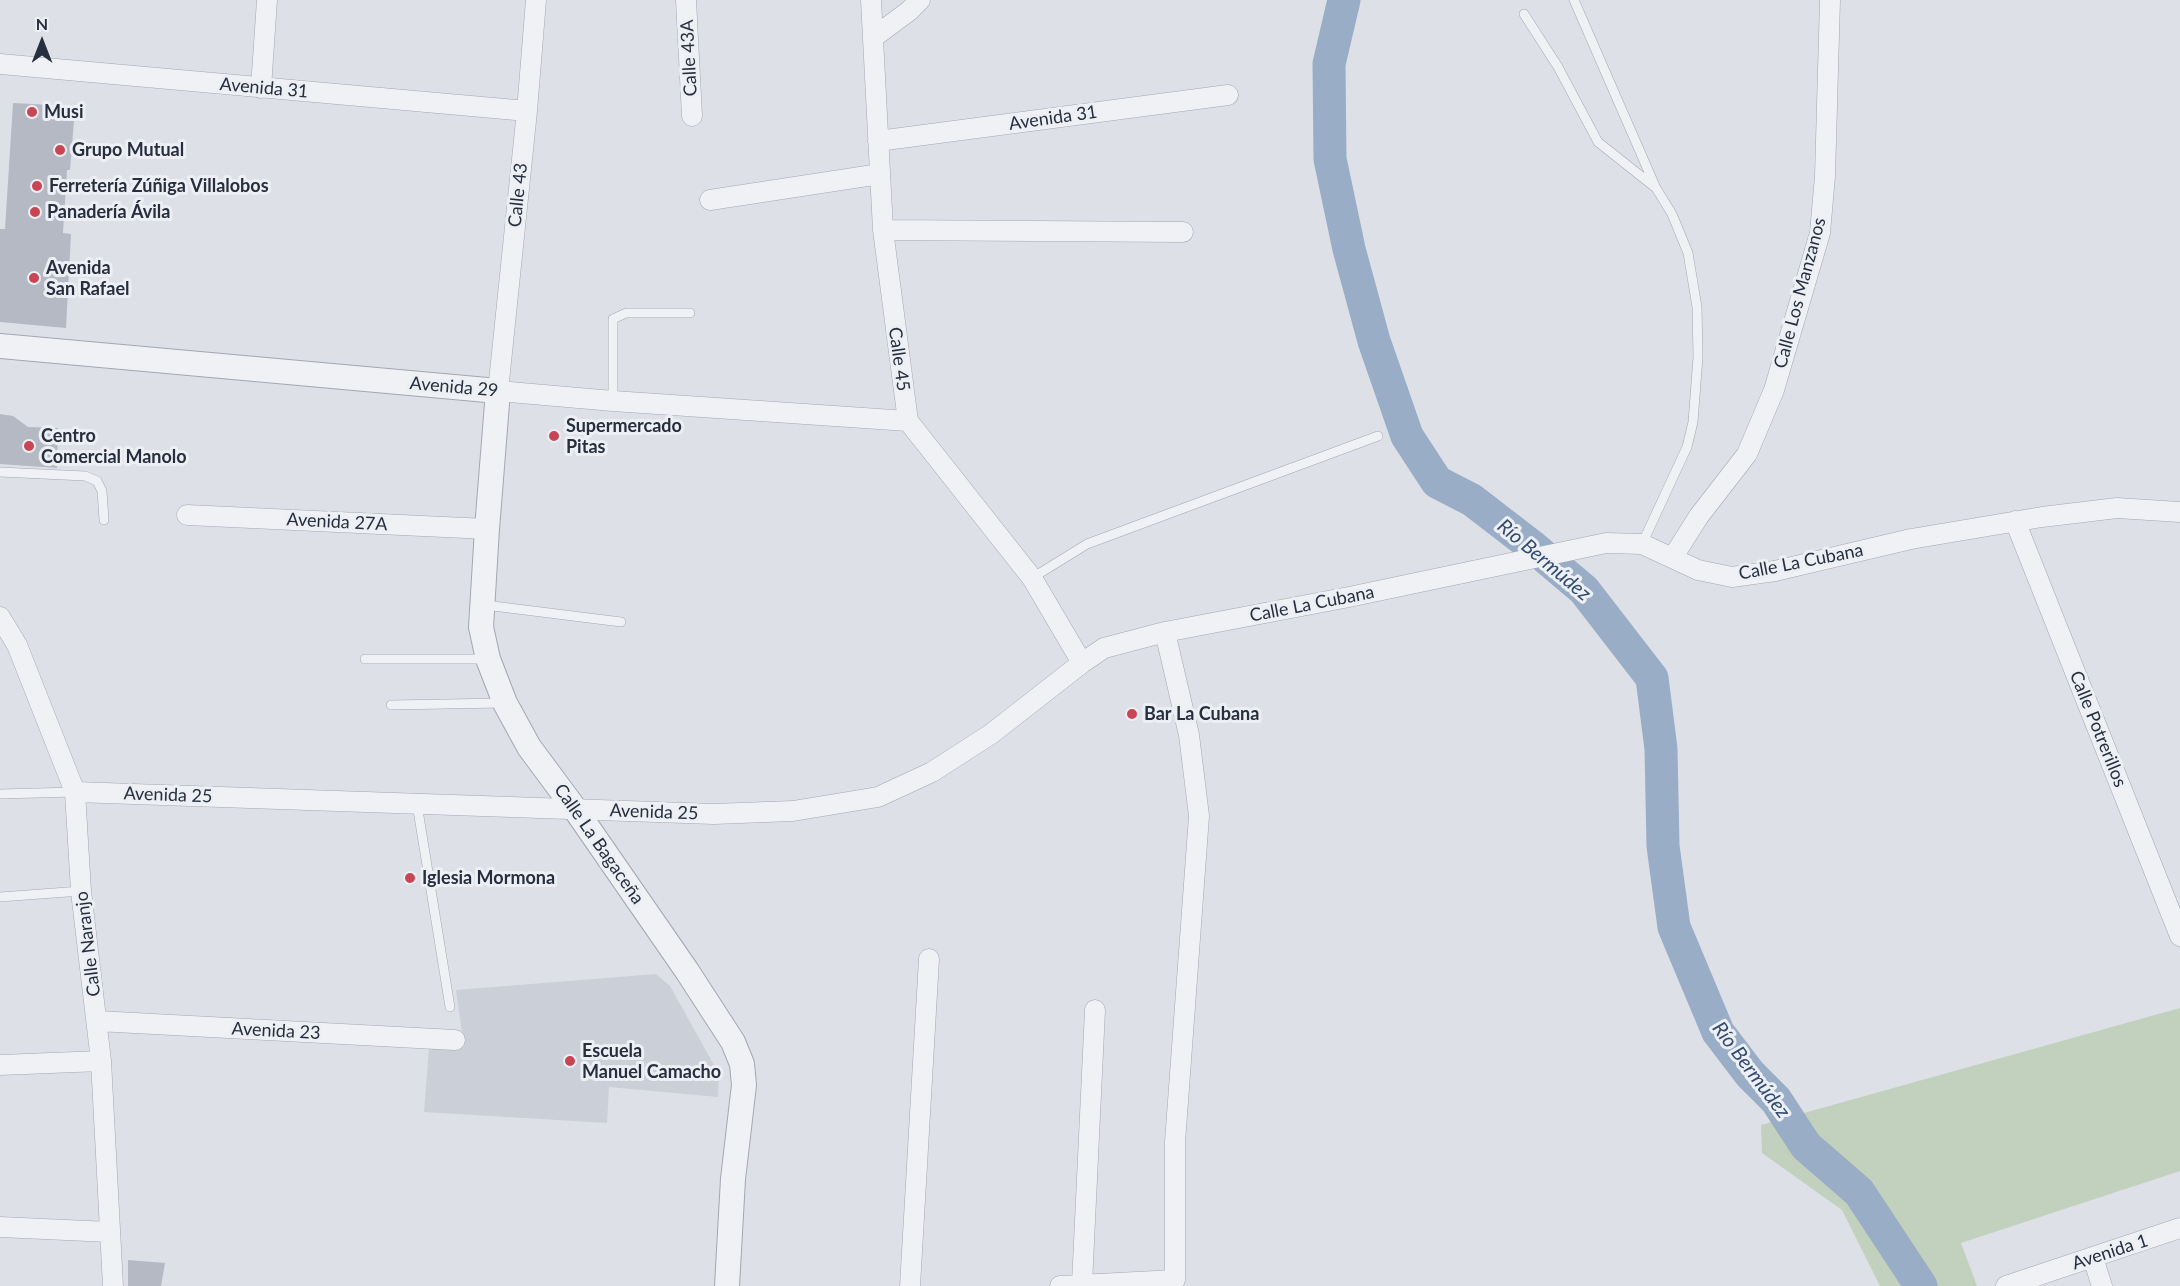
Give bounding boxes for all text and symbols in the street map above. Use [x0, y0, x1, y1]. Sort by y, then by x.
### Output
north arrow [12, 12, 72, 72]
text: N [36, 14, 48, 33]
street label: Calle 43A [676, 19, 702, 97]
street label: Avenida 31 [219, 73, 309, 103]
place label: Musi [44, 101, 83, 123]
street label: Avenida 31 [1007, 101, 1099, 135]
marker: Musi [25, 105, 39, 119]
place label: Grupo Mutual [72, 139, 184, 161]
marker: Grupo Mutual [53, 143, 67, 157]
street label: Calle 43 [504, 162, 532, 228]
place label: Ferretería Zúñiga Villalobos [49, 175, 269, 197]
marker: Ferretería Zúñiga Villalobos [30, 179, 44, 193]
place label: Panadería Ávila [47, 201, 170, 223]
marker: Panadería Ávila [28, 205, 42, 219]
street label: Calle Los Manzanos [1769, 215, 1831, 371]
place label: Avenida San Rafael [46, 257, 129, 300]
marker: Avenida San Rafael [27, 271, 41, 285]
street label: Calle 45 [884, 326, 914, 392]
street label: Avenida 29 [409, 372, 499, 402]
place label: Supermercado Pitas [566, 415, 682, 458]
place label: Centro Comercial Manolo [41, 425, 187, 468]
marker: Supermercado Pitas [547, 429, 561, 443]
marker: Centro Comercial Manolo [22, 439, 36, 453]
street label: Avenida 27A [286, 509, 388, 535]
water label: Río Bermúdez [1492, 514, 1596, 606]
street label: Calle La Cubana [1737, 539, 1865, 585]
street label: Calle La Cubana [1248, 581, 1376, 627]
street label: Calle Potrerillos [2065, 668, 2131, 790]
place label: Bar La Cubana [1144, 703, 1259, 725]
marker: Bar La Cubana [1125, 707, 1139, 721]
street label: Calle La Bagaceña [549, 780, 649, 908]
street label: Avenida 25 [123, 783, 213, 807]
street label: Avenida 25 [609, 800, 699, 824]
place label: Iglesia Mormona [422, 867, 555, 889]
marker: Iglesia Mormona [403, 871, 417, 885]
street label: Calle Naranjo [71, 890, 105, 998]
water label: Río Bermúdez [1707, 1017, 1795, 1123]
street label: Avenida 23 [231, 1018, 321, 1044]
place label: Escuela Manuel Camacho [582, 1040, 721, 1082]
marker: Escuela Manuel Camacho [563, 1054, 577, 1068]
street label: Avenida 1 [2069, 1230, 2151, 1274]

